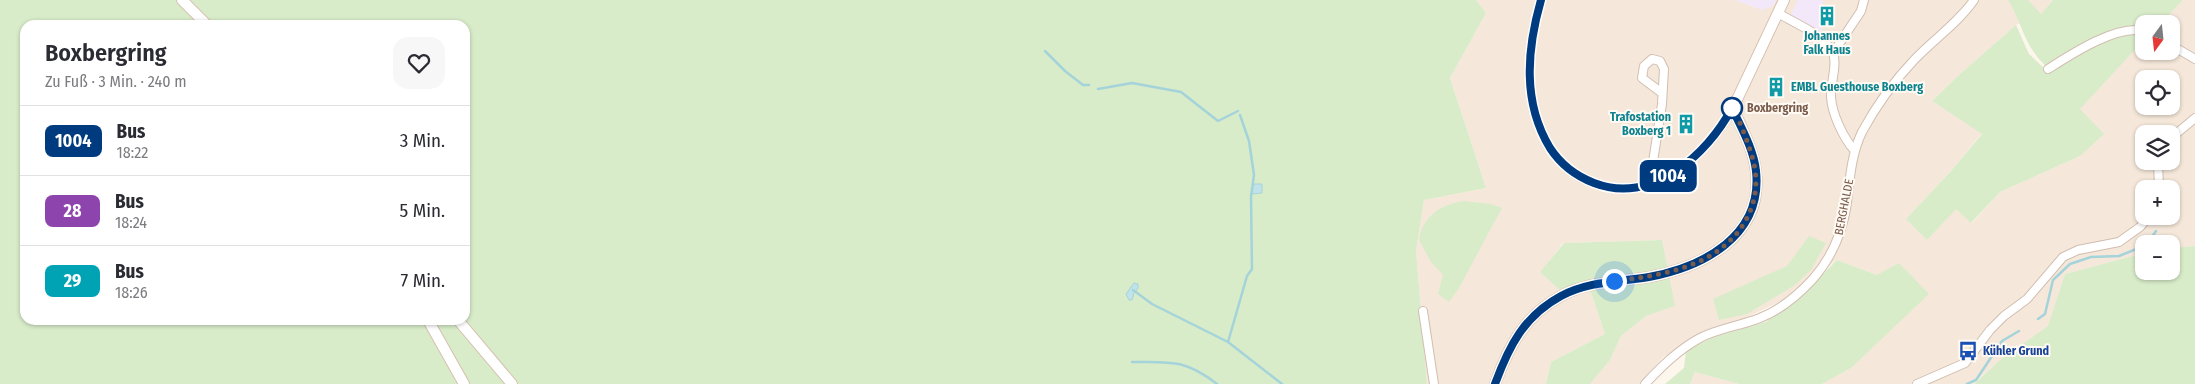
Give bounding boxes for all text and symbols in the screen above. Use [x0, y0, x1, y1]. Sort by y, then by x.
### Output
building icon: Johannes Falk Haus [1816, 5, 1838, 27]
north arrow [2135, 15, 2180, 60]
map controls [2135, 15, 2180, 280]
place label: Johannes Falk Haus [1803, 29, 1851, 57]
button: heart [393, 37, 445, 89]
text: Boxbergring [45, 39, 167, 67]
button: locate [2135, 70, 2180, 115]
text: Zu Fuß · 3 Min. · 240 m [45, 72, 187, 91]
building icon: EMBL Guesthouse Boxberg [1765, 76, 1787, 98]
place label: EMBL Guesthouse Boxberg [1791, 80, 1923, 94]
marker: Boxbergring [1721, 97, 1743, 119]
place label: Boxbergring [1747, 101, 1808, 115]
place label: Trafostation Boxberg 1 [1610, 110, 1671, 138]
building icon: Trafostation Boxberg 1 [1675, 113, 1697, 135]
text: Bus [117, 120, 145, 143]
button: layers [2135, 125, 2180, 170]
text: 3 Min. [400, 129, 445, 152]
text: 1004 [55, 130, 92, 152]
text: 18:22 [117, 143, 148, 162]
line badge: 1004 [1633, 160, 1703, 192]
text: 1004 [1650, 165, 1686, 187]
street label: BERGHALDE [1832, 177, 1856, 236]
button: + [2135, 180, 2180, 225]
text: Bus [115, 190, 144, 213]
text: 5 Min. [399, 199, 445, 222]
text: 28 [64, 200, 81, 222]
text: 18:24 [115, 213, 147, 232]
button: − [2135, 235, 2180, 280]
text: Bus [115, 260, 144, 283]
text: 7 Min. [401, 269, 445, 292]
your location [1602, 269, 1627, 294]
text: 29 [64, 270, 81, 292]
text: 18:26 [115, 283, 148, 302]
bus stop icon: Kühler Grund [1957, 340, 1979, 362]
place label: Kühler Grund [1983, 344, 2049, 358]

